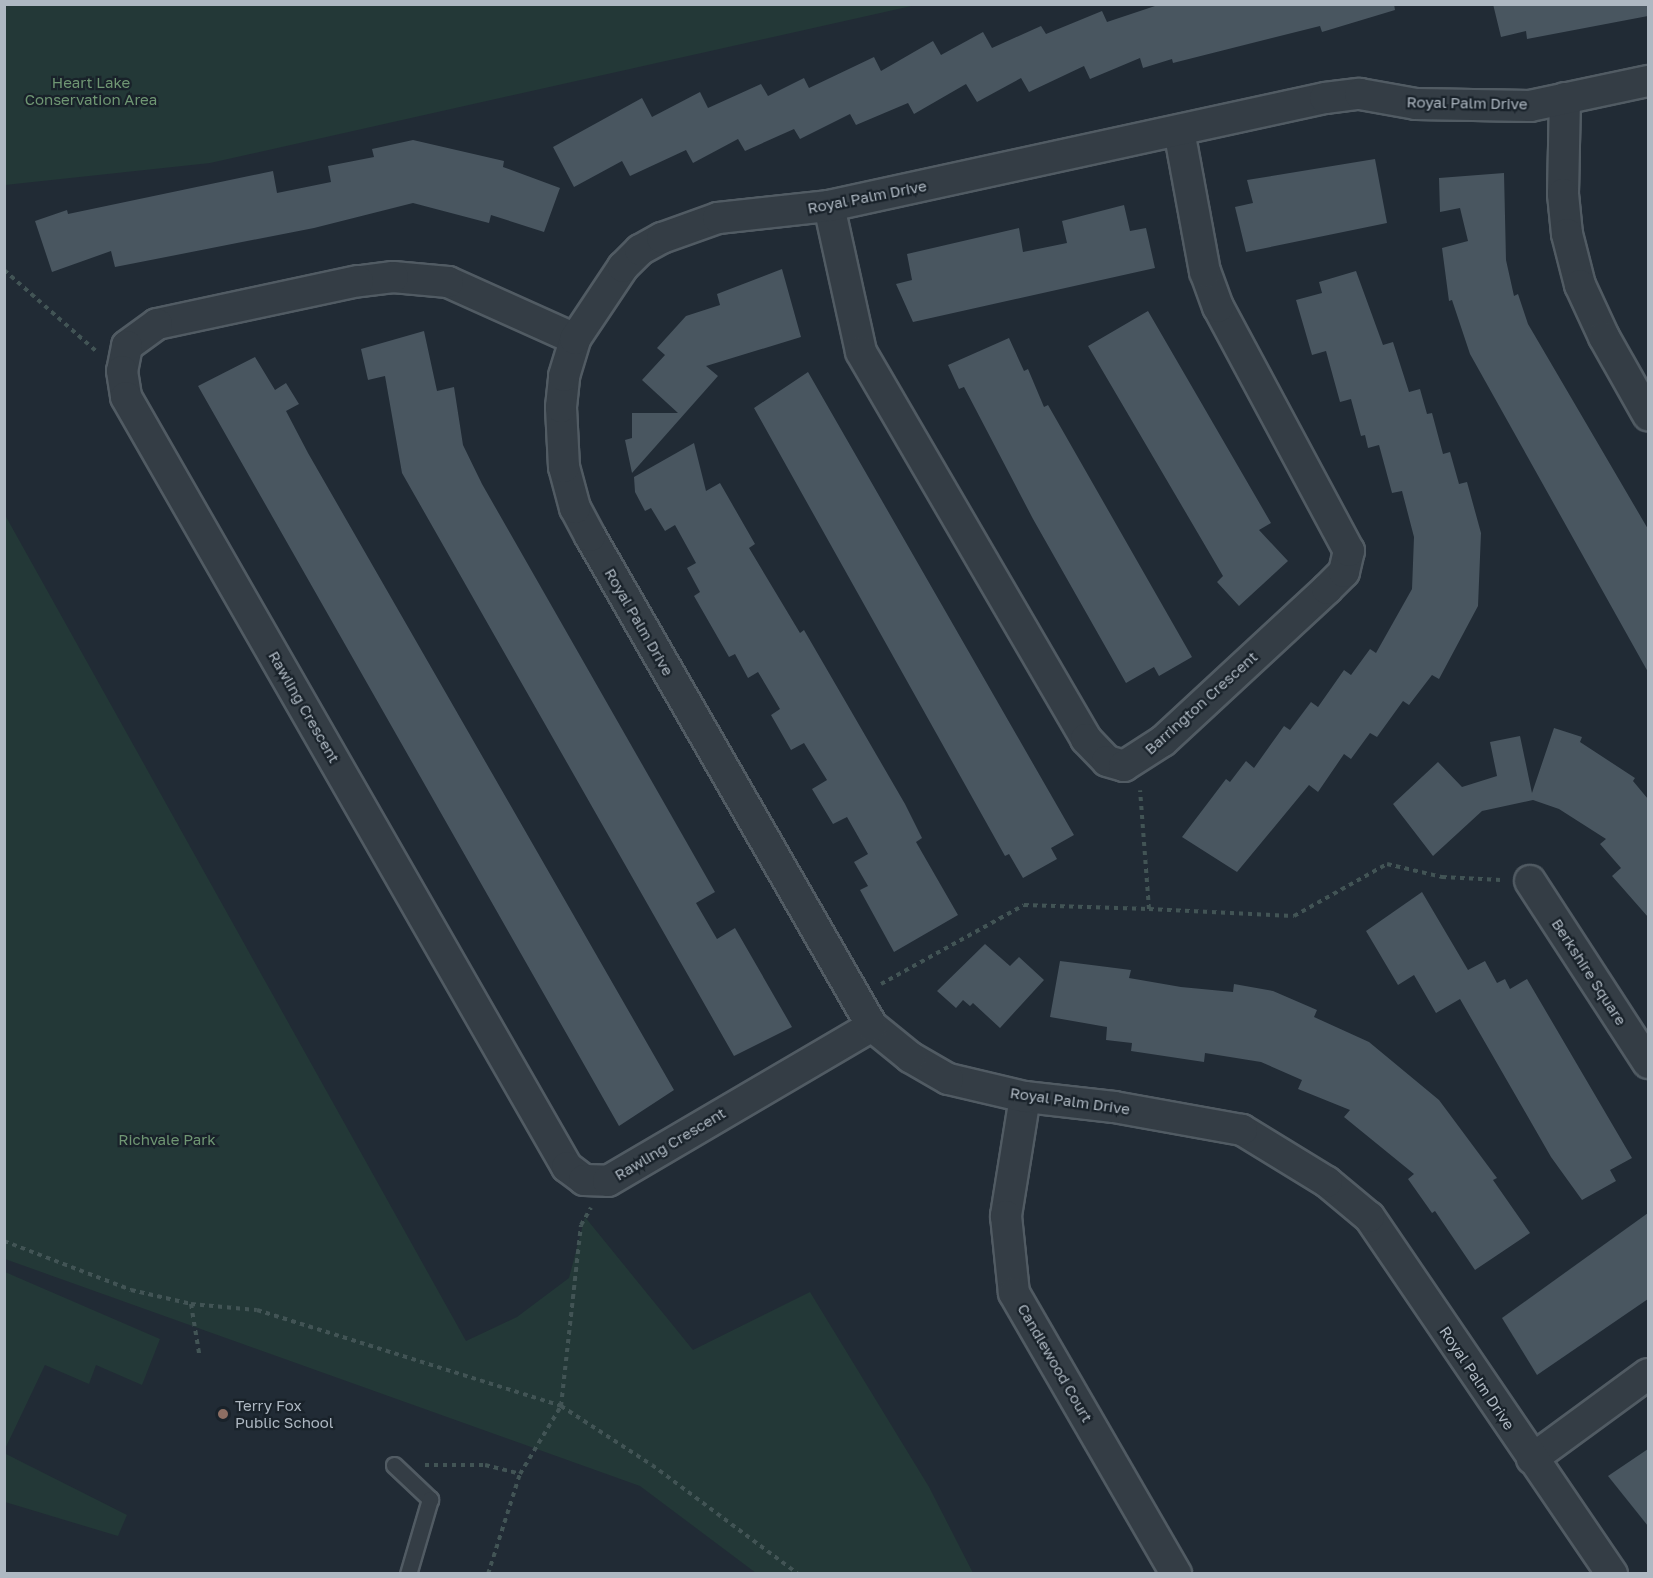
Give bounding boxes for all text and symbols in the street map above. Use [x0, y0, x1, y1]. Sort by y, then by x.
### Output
park label: Heart Lake Conservation Area [25, 73, 157, 108]
street label: Royal Palm Drive [1406, 93, 1528, 113]
street label: Royal Palm Drive [806, 177, 928, 217]
street label: Royal Palm Drive [601, 565, 677, 679]
street label: Rawling Crescent [265, 648, 343, 766]
street label: Barrington Crescent [1141, 648, 1261, 758]
street label: Berkshire Square [1548, 915, 1630, 1029]
street label: Royal Palm Drive [1009, 1084, 1131, 1118]
street label: Rawling Crescent [611, 1104, 729, 1184]
park label: Richvale Park [118, 1131, 216, 1149]
street label: Candlewood Court [1014, 1301, 1096, 1425]
street label: Royal Palm Drive [1436, 1323, 1518, 1433]
place label: Terry Fox Public School [235, 1396, 334, 1431]
marker: Terry Fox Public School [216, 1407, 230, 1421]

